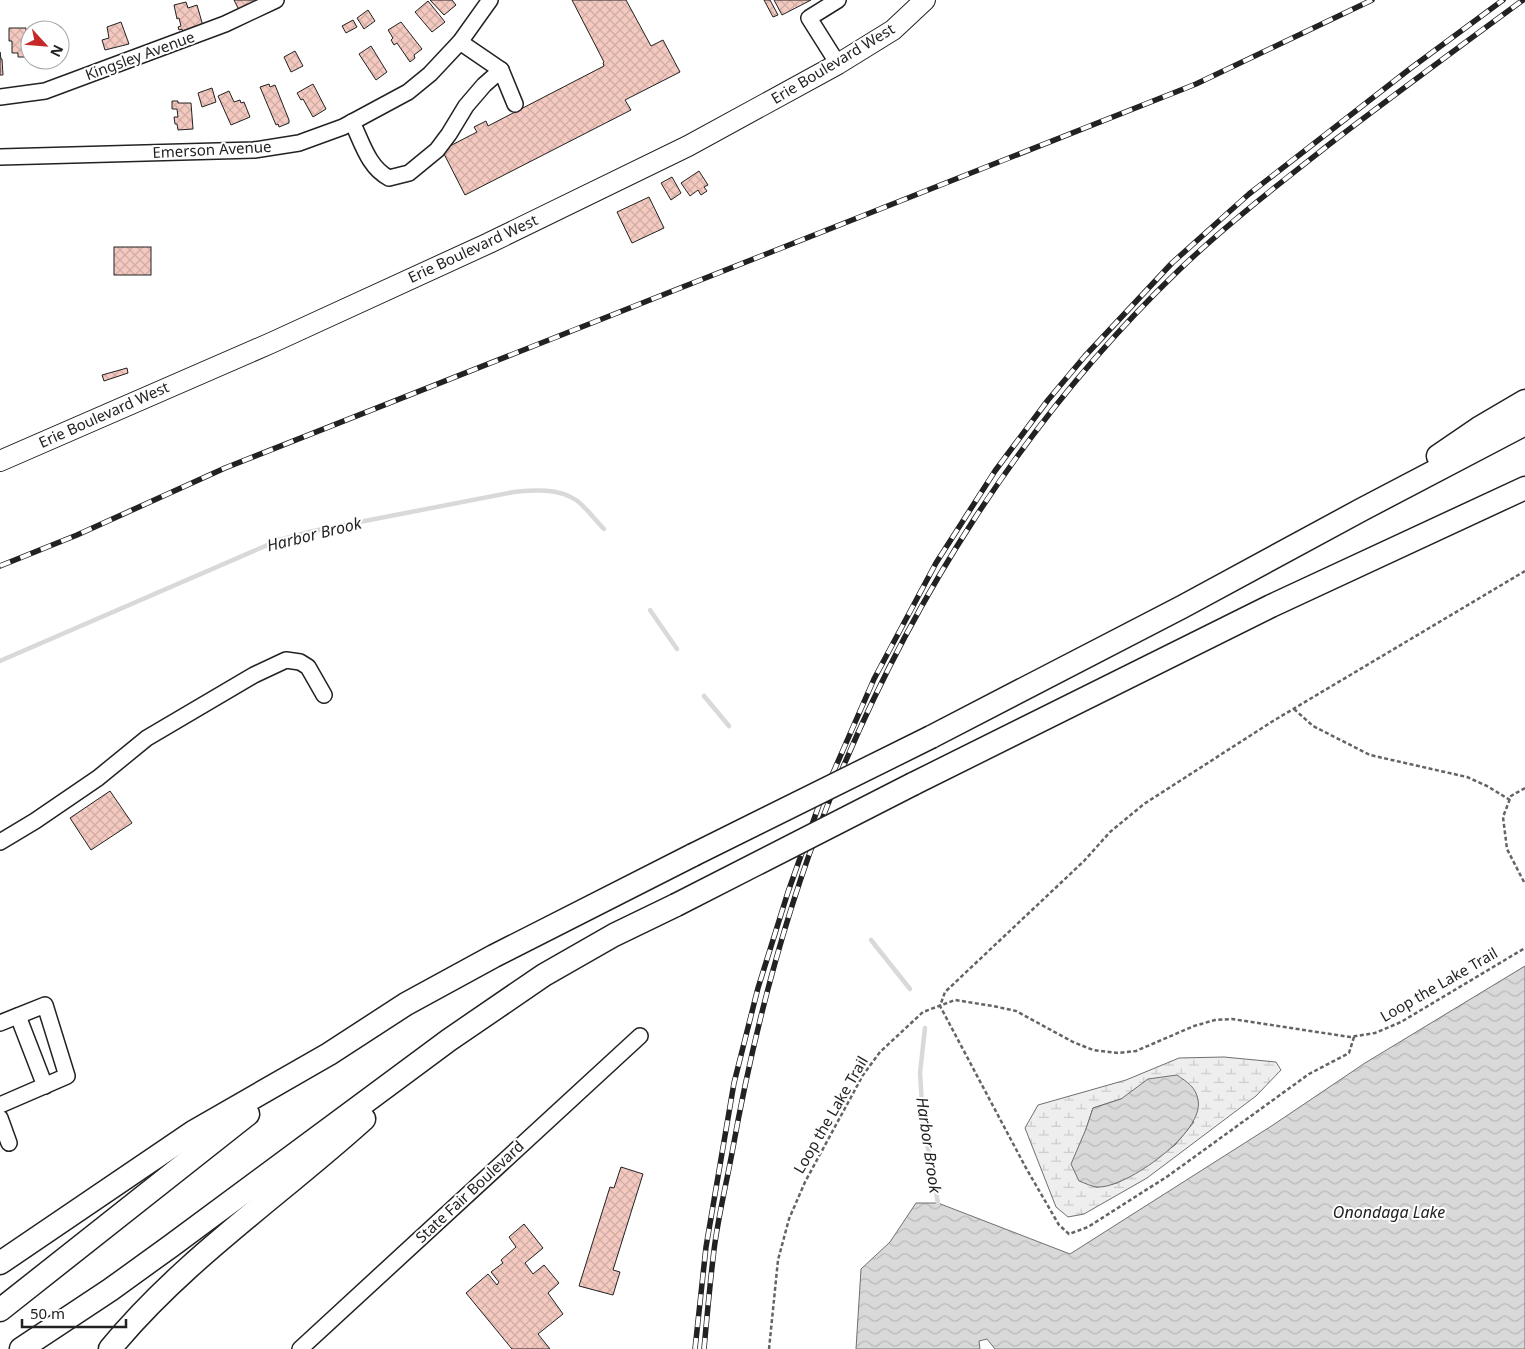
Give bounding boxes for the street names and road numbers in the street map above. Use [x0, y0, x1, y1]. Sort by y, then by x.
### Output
street label: Erie Boulevard West [767, 18, 898, 108]
street label: Kingsley Avenue [82, 26, 197, 84]
street label: Emerson Avenue [152, 136, 272, 162]
street label: Erie Boulevard West [405, 209, 541, 287]
street label: Erie Boulevard West [35, 376, 172, 452]
street label: Loop the Lake Trail [1376, 942, 1501, 1026]
street label: Loop the Lake Trail [788, 1052, 872, 1177]
street label: State Fair Boulevard [411, 1136, 528, 1247]

